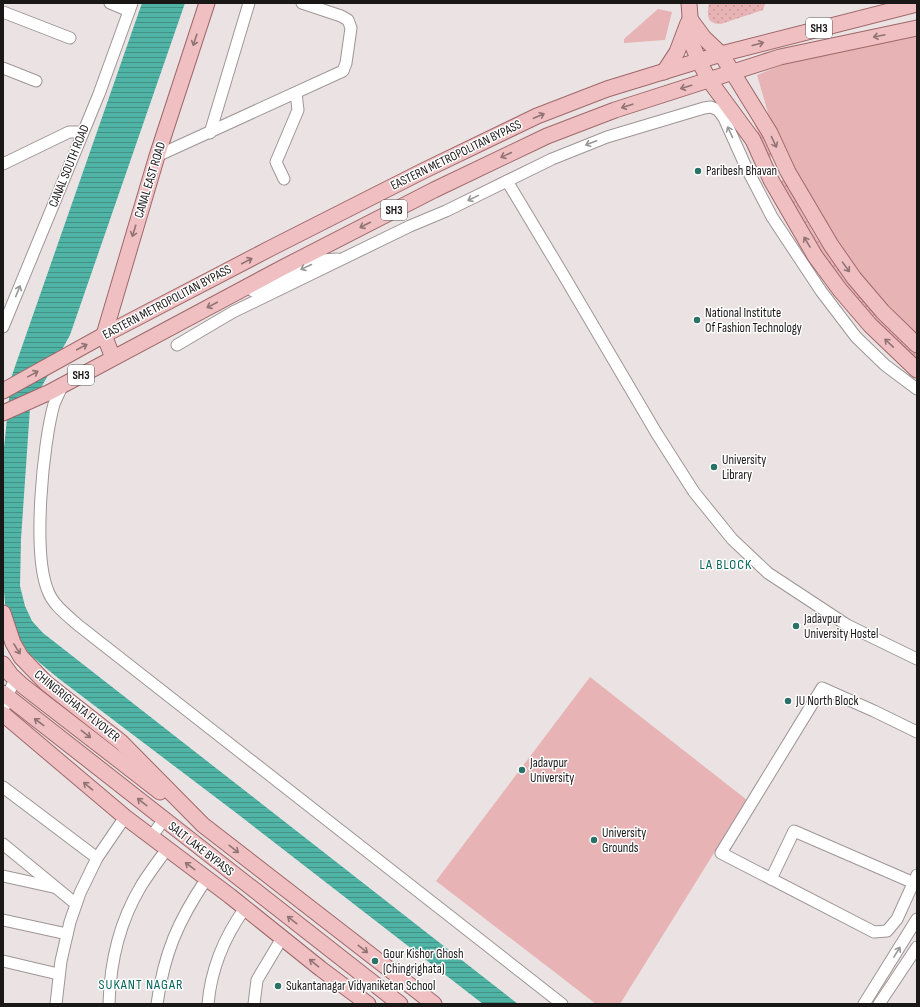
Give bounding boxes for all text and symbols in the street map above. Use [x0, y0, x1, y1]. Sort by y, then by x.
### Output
road number: SH3 [806, 18, 832, 38]
one-way arrow [873, 32, 886, 40]
one-way arrow [191, 33, 198, 46]
one-way arrow [752, 40, 765, 47]
one-way arrow [680, 84, 693, 91]
one-way arrow [620, 103, 633, 110]
one-way arrow [532, 111, 544, 119]
street label: EASTERN METROPOLITAN BYPASS [388, 116, 524, 194]
street label: CANAL SOUTH ROAD [45, 122, 93, 210]
one-way arrow [726, 126, 733, 138]
one-way arrow [771, 136, 778, 148]
street label: CANAL EAST ROAD [131, 140, 169, 220]
one-way arrow [586, 140, 598, 148]
one-way arrow [501, 152, 513, 160]
place label: Paribesh Bhavan [706, 163, 777, 179]
marker: Paribesh Bhavan [693, 166, 703, 176]
one-way arrow [467, 194, 479, 202]
road number: SH3 [381, 200, 407, 220]
one-way arrow [359, 222, 371, 230]
one-way arrow [130, 224, 137, 237]
one-way arrow [803, 236, 811, 248]
one-way arrow [241, 256, 253, 264]
street label: EASTERN METROPOLITAN BYPASS [100, 261, 234, 343]
one-way arrow [842, 261, 850, 272]
one-way arrow [300, 264, 312, 271]
one-way arrow [15, 286, 22, 298]
one-way arrow [206, 302, 218, 309]
place label: National Institute Of Fashion Technology [705, 305, 802, 336]
marker: National Institute Of Fashion Technology [692, 315, 702, 325]
one-way arrow [884, 338, 894, 348]
one-way arrow [76, 343, 88, 350]
road number: SH3 [68, 365, 94, 385]
one-way arrow [27, 369, 39, 377]
place label: University Library [722, 452, 766, 483]
marker: University Library [709, 462, 719, 472]
district label: LA BLOCK [700, 556, 752, 573]
place label: Jadavpur University Hostel [803, 611, 878, 642]
marker: Jadavpur University Hostel [791, 621, 801, 631]
one-way arrow [13, 643, 21, 655]
street label: CHINGRIGHATA FLYOVER [31, 667, 123, 745]
place label: JU North Block [795, 693, 858, 709]
marker: JU North Block [783, 696, 793, 706]
one-way arrow [34, 718, 45, 726]
one-way arrow [80, 730, 91, 738]
place label: Jadavpur University [529, 755, 574, 786]
marker: Jadavpur University [517, 765, 527, 775]
one-way arrow [82, 781, 93, 790]
one-way arrow [136, 798, 147, 806]
street label: SALT LAKE BYPASS [165, 818, 237, 880]
place label: University Grounds [602, 825, 646, 856]
marker: University Grounds [589, 835, 599, 845]
one-way arrow [228, 844, 239, 853]
one-way arrow [185, 862, 196, 870]
one-way arrow [286, 916, 297, 924]
one-way arrow [358, 945, 369, 953]
place label: Gour Kishor Ghosh (Chingrighata) [383, 946, 464, 977]
one-way arrow [893, 947, 901, 958]
marker: Gour Kishor Ghosh (Chingrighata) [370, 956, 380, 966]
one-way arrow [309, 959, 320, 968]
district label: SUKANT NAGAR [99, 976, 183, 993]
place label: Sukantanagar Vidyaniketan School [286, 978, 435, 994]
marker: Sukantanagar Vidyaniketan School [273, 981, 283, 991]

